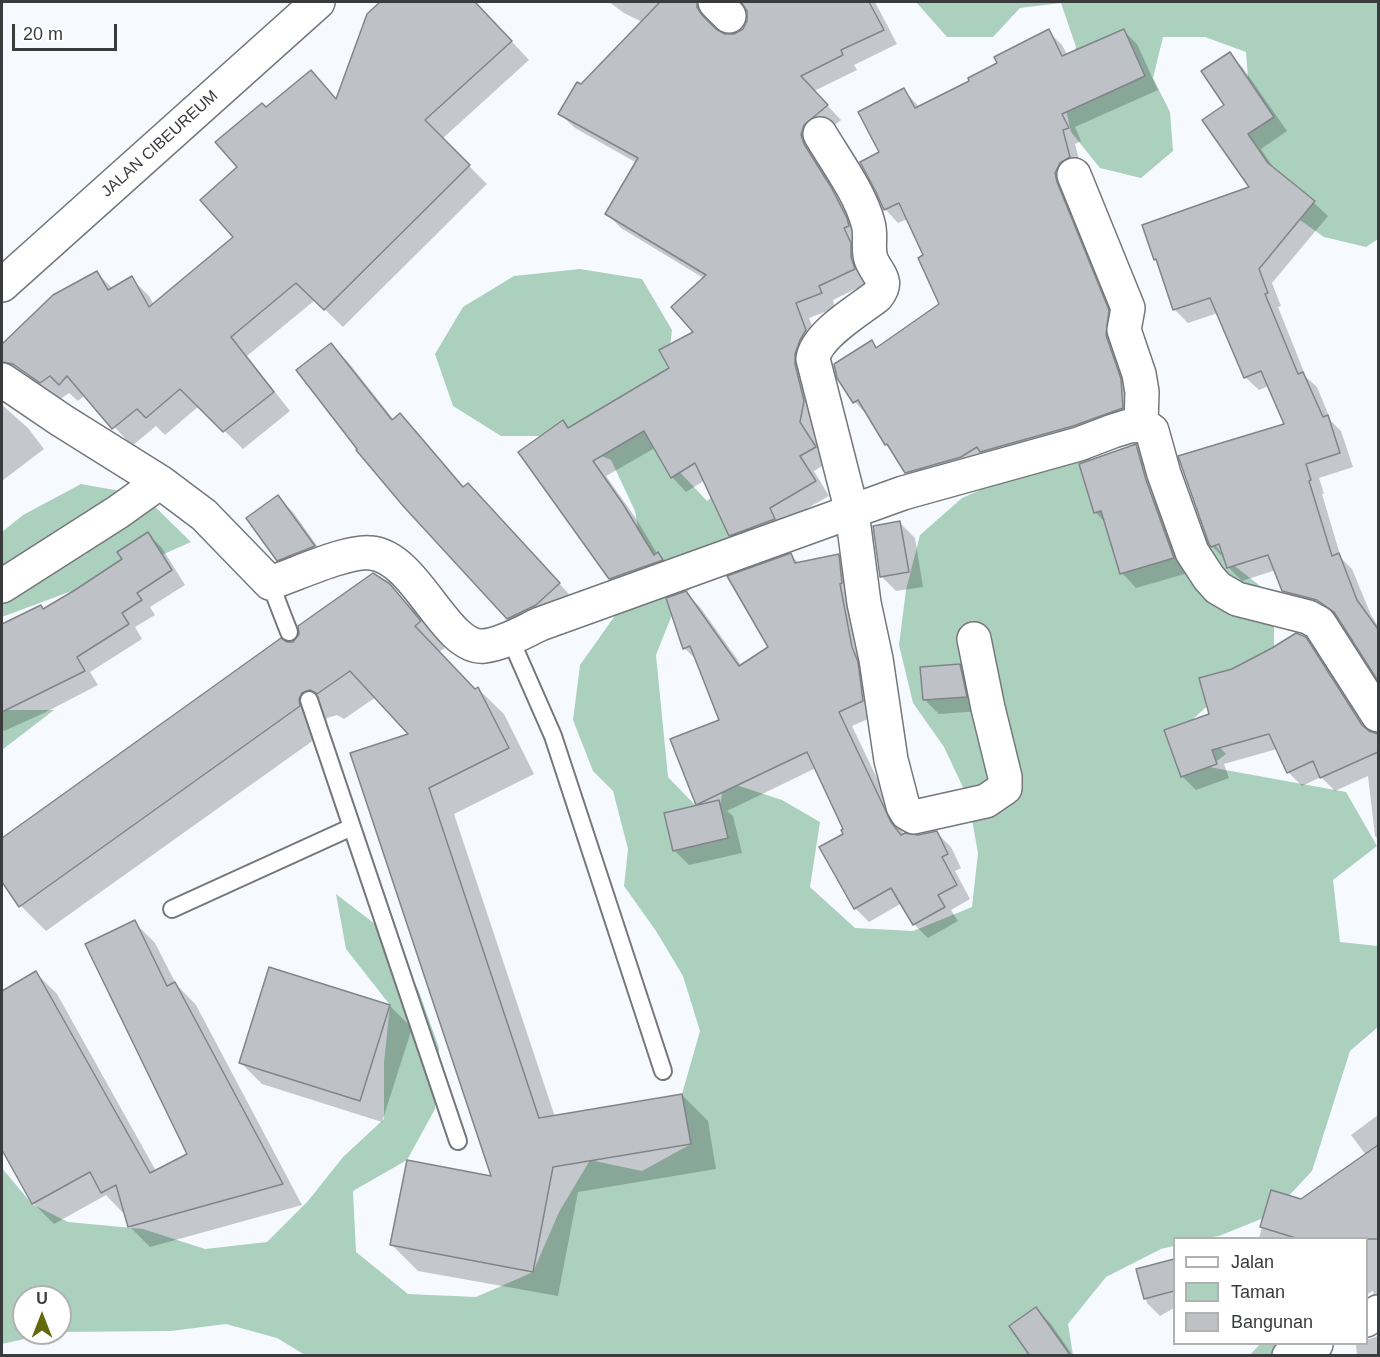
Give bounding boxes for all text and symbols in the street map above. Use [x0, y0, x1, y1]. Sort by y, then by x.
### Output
scale bar [15, 12, 120, 50]
text: 20 m [23, 24, 63, 44]
street label: JALAN CIBEUREUM [98, 87, 222, 201]
legend [1173, 1237, 1368, 1345]
text: Jalan [1231, 1252, 1274, 1272]
text: Taman [1231, 1282, 1285, 1302]
north arrow [12, 1285, 72, 1345]
text: U [36, 1290, 48, 1307]
text: Bangunan [1231, 1312, 1313, 1332]

